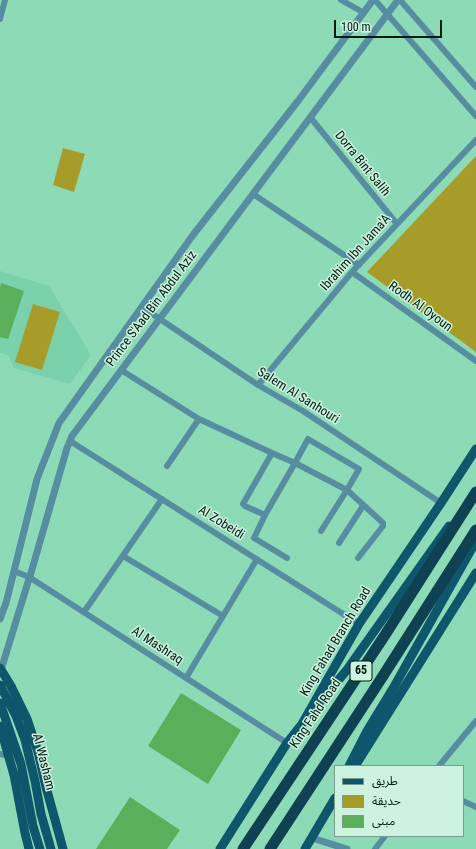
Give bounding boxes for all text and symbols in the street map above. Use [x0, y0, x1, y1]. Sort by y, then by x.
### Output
scale bar [336, 12, 444, 38]
text: 100 m [341, 20, 371, 34]
street label: Dorra Bint Salih [331, 128, 393, 200]
street label: Ibrahim Ibn Jama'A [318, 211, 394, 295]
street label: Prince S'Aad Bin Abdul Aziz [103, 248, 201, 370]
street label: Rodh Al Oyoun [385, 279, 455, 335]
street label: Salem Al Sanhouri [254, 365, 342, 427]
street label: Al Zobeidi [195, 503, 247, 543]
street label: King Fahad Branch Road [297, 585, 375, 699]
street label: Al Mashraq [128, 624, 186, 668]
road number: 65 [350, 661, 372, 681]
street label: King Fahd Road [287, 677, 345, 751]
street label: Al Washam [28, 732, 58, 792]
legend [334, 765, 464, 837]
text: طريق [372, 774, 398, 788]
text: حديقة [372, 794, 401, 808]
text: مبنى [372, 814, 395, 828]

